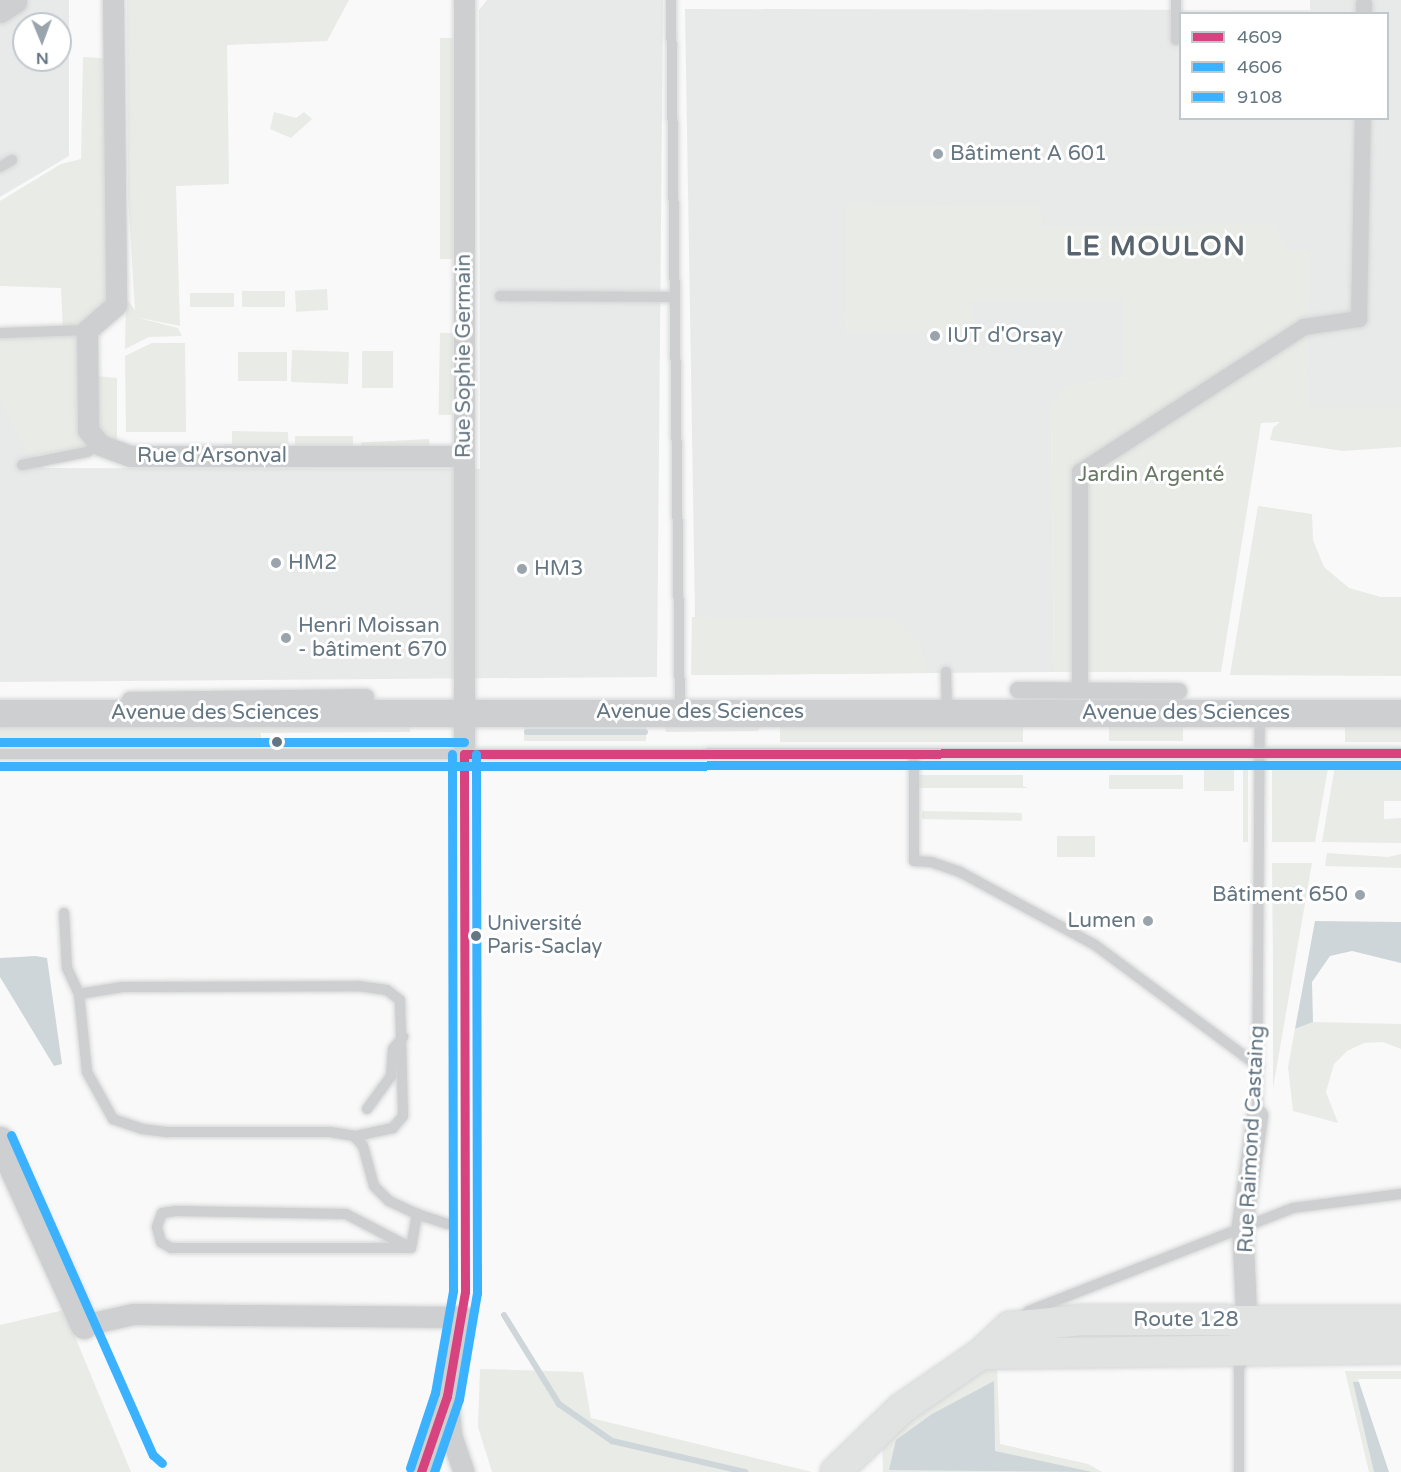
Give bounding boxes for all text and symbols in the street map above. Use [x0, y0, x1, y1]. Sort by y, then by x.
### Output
north arrow [12, 12, 72, 72]
legend [1179, 12, 1389, 120]
text: 4609 [1237, 26, 1282, 48]
text: N [36, 48, 49, 68]
text: 4606 [1237, 56, 1282, 78]
text: 9108 [1237, 86, 1282, 108]
place label: Bâtiment A 601 [950, 141, 1107, 167]
marker: Bâtiment A 601 [931, 147, 945, 161]
district label: LE MOULON [1066, 231, 1246, 263]
street label: Rue Sophie Germain [451, 254, 477, 458]
place label: IUT d'Orsay [947, 323, 1063, 349]
marker: IUT d'Orsay [928, 329, 942, 343]
street label: Rue d'Arsonval [137, 443, 287, 469]
park label: Jardin Argenté [1078, 462, 1224, 488]
place label: HM2 [288, 550, 337, 576]
marker: HM2 [269, 556, 283, 570]
place label: HM3 [534, 556, 583, 582]
marker: HM3 [515, 562, 529, 576]
place label: Henri Moissan - bâtiment 670 [298, 613, 447, 663]
marker: Henri Moissan - bâtiment 670 [279, 631, 293, 645]
street label: Avenue des Sciences [596, 699, 804, 725]
street label: Avenue des Sciences [111, 700, 319, 726]
street label: Avenue des Sciences [1082, 700, 1290, 726]
unlabelled marker [271, 736, 283, 748]
place label: Bâtiment 650 [1212, 882, 1348, 908]
marker: Bâtiment 650 [1353, 888, 1367, 902]
place label: Lumen [1067, 908, 1136, 934]
place label: Université Paris-Saclay [487, 912, 602, 959]
marker: Lumen [1141, 914, 1155, 928]
marker: Université Paris-Saclay [470, 930, 482, 942]
street label: Rue Raimond Castaing [1233, 1024, 1271, 1254]
street label: Route 128 [1133, 1307, 1239, 1333]

